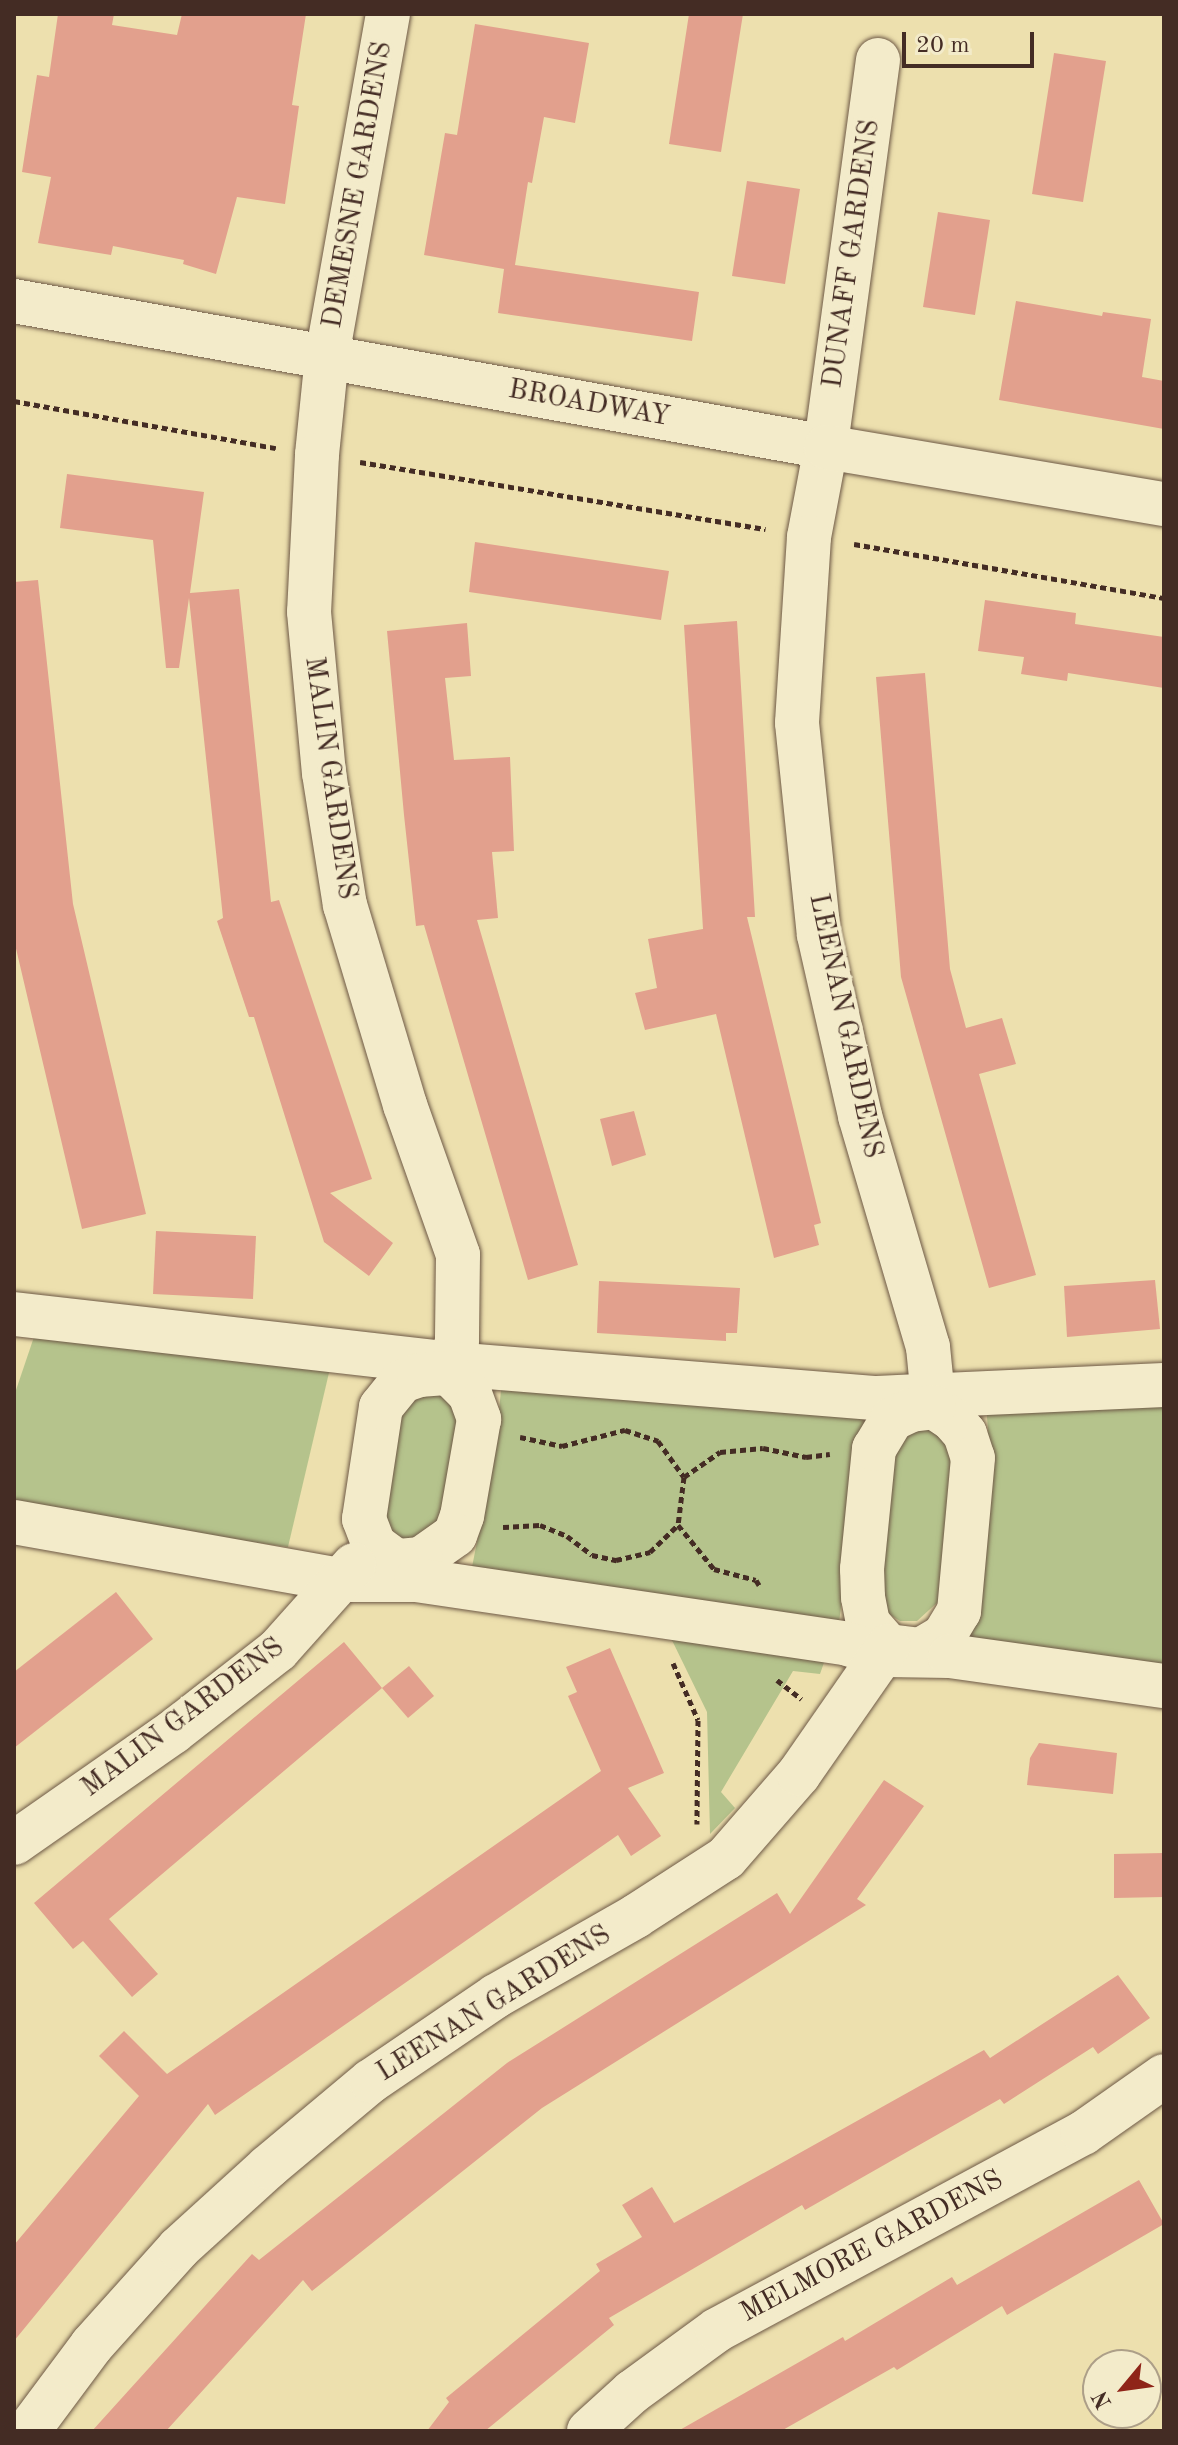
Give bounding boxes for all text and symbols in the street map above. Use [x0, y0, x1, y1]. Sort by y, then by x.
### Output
scale bar [906, 16, 1038, 66]
text: 20 m [916, 34, 970, 58]
street label: DEMESNE GARDENS [316, 39, 400, 331]
street label: DUNAFF GARDENS [817, 117, 887, 391]
street label: BROADWAY [506, 373, 672, 435]
street label: MALIN GARDENS [296, 654, 364, 902]
street label: LEENAN GARDENS [801, 891, 889, 1161]
street label: MALIN GARDENS [75, 1631, 291, 1805]
street label: LEENAN GARDENS [371, 1918, 617, 2090]
street label: MELMORE GARDENS [735, 2163, 1009, 2331]
north arrow [1082, 2349, 1162, 2429]
text: N [1089, 2387, 1116, 2412]

